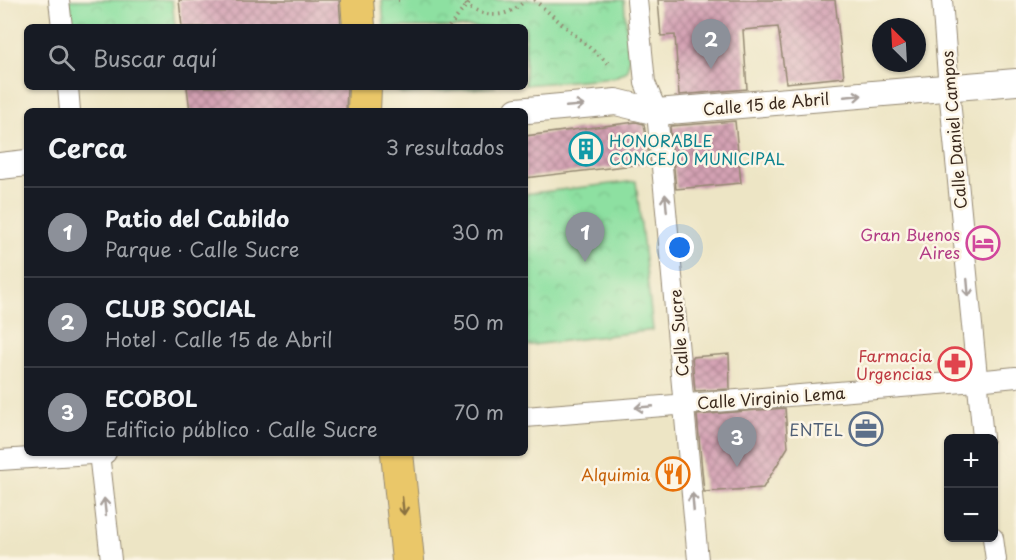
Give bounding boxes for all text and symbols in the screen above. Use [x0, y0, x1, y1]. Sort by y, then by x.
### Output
north arrow [872, 18, 926, 72]
pin: 2 [692, 20, 730, 69]
search box [24, 24, 528, 90]
icon: search [45, 41, 78, 74]
text: Buscar aquí [93, 41, 217, 74]
street label: Calle Daniel Campos [934, 50, 972, 210]
street label: Calle 15 de Abril [702, 86, 830, 120]
one-way arrow [842, 90, 862, 101]
one-way arrow [565, 100, 585, 111]
text: Cerca [48, 128, 127, 167]
place label: HONORABLE CONCEJO MUNICIPAL [609, 128, 785, 170]
building icon: HONORABLE CONCEJO MUNICIPAL [568, 131, 604, 167]
text: 3 resultados [386, 132, 504, 162]
one-way arrow [660, 194, 671, 213]
text: Patio del Cabildo [105, 201, 289, 234]
pin: 1 [566, 212, 604, 262]
text: 1 [63, 217, 72, 247]
text: 30 m [451, 217, 504, 247]
place label: Gran Buenos Aires [860, 222, 960, 264]
hotel icon: Gran Buenos Aires [965, 225, 1001, 261]
your location [665, 233, 694, 262]
text: Parque · Calle Sucre [105, 234, 299, 264]
one-way arrow [963, 278, 974, 298]
street label: Calle Sucre [662, 288, 694, 378]
text: CLUB SOCIAL [105, 291, 256, 324]
text: 2 [60, 307, 75, 337]
text: 50 m [452, 307, 504, 337]
text: Hotel · Calle 15 de Abril [105, 324, 333, 354]
place label: Farmacia Urgencias [856, 343, 932, 385]
pharmacy icon: Farmacia Urgencias [937, 346, 973, 382]
street label: Calle Virginio Lema [696, 380, 846, 414]
text: ECOBOL [105, 381, 198, 414]
text: 3 [61, 397, 74, 427]
text: 70 m [454, 397, 504, 427]
one-way arrow [634, 402, 654, 413]
office icon: ENTEL [848, 411, 884, 447]
text: Edificio público · Calle Sucre [105, 414, 378, 444]
place label: ENTEL [789, 417, 843, 441]
pin: 3 [718, 418, 756, 467]
map controls [944, 434, 998, 542]
button: + [944, 434, 998, 488]
restaurant icon: Alquimia [655, 456, 691, 492]
place label: Alquimia [581, 462, 650, 486]
button: − [944, 488, 998, 542]
one-way arrow [687, 492, 698, 512]
one-way arrow [397, 496, 408, 516]
one-way arrow [99, 497, 110, 517]

